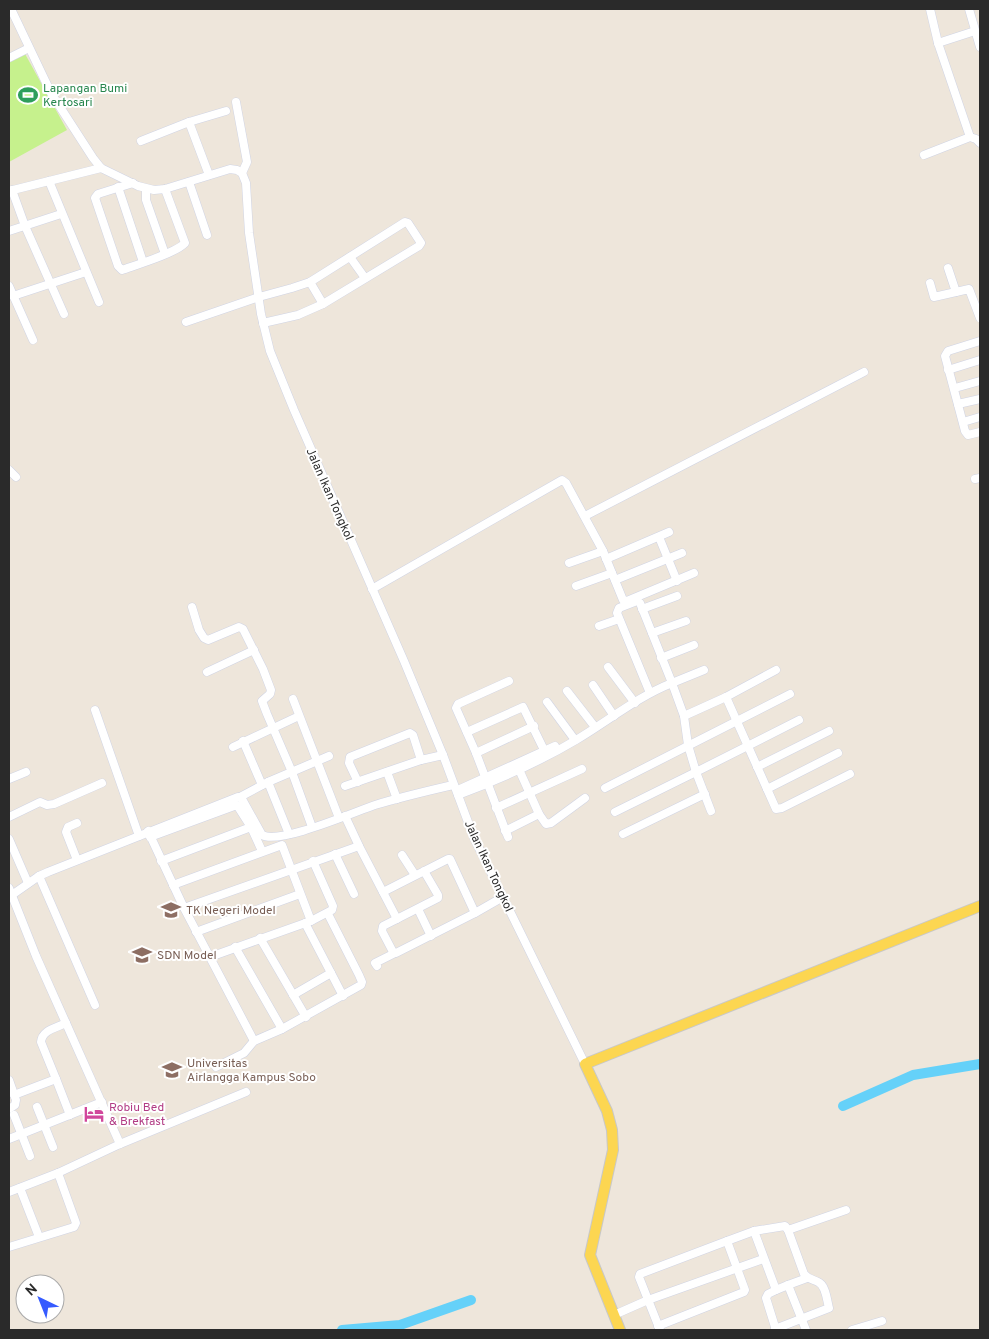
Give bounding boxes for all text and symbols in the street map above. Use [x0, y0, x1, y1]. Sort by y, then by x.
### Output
place label: Lapangan Bumi Kertosari [43, 81, 127, 111]
sports icon: Lapangan Bumi Kertosari [17, 84, 39, 106]
street label: Jalan Ikan Tongkol [302, 446, 357, 543]
street label: Jalan Ikan Tongkol [460, 818, 516, 915]
school or university icon: TK Negeri Model [160, 899, 182, 921]
place label: TK Negeri Model [186, 903, 276, 919]
school or university icon: SDN Model [131, 944, 153, 966]
place label: SDN Model [157, 948, 217, 964]
place label: Universitas Airlangga Kampus Sobo [187, 1056, 316, 1086]
school or university icon: Universitas Airlangga Kampus Sobo [161, 1059, 183, 1081]
place label: Robiu Bed & Brekfast [109, 1100, 165, 1130]
hotel icon: Robiu Bed & Brekfast [83, 1103, 105, 1125]
north arrow [15, 1274, 65, 1324]
text: N [23, 1281, 42, 1300]

